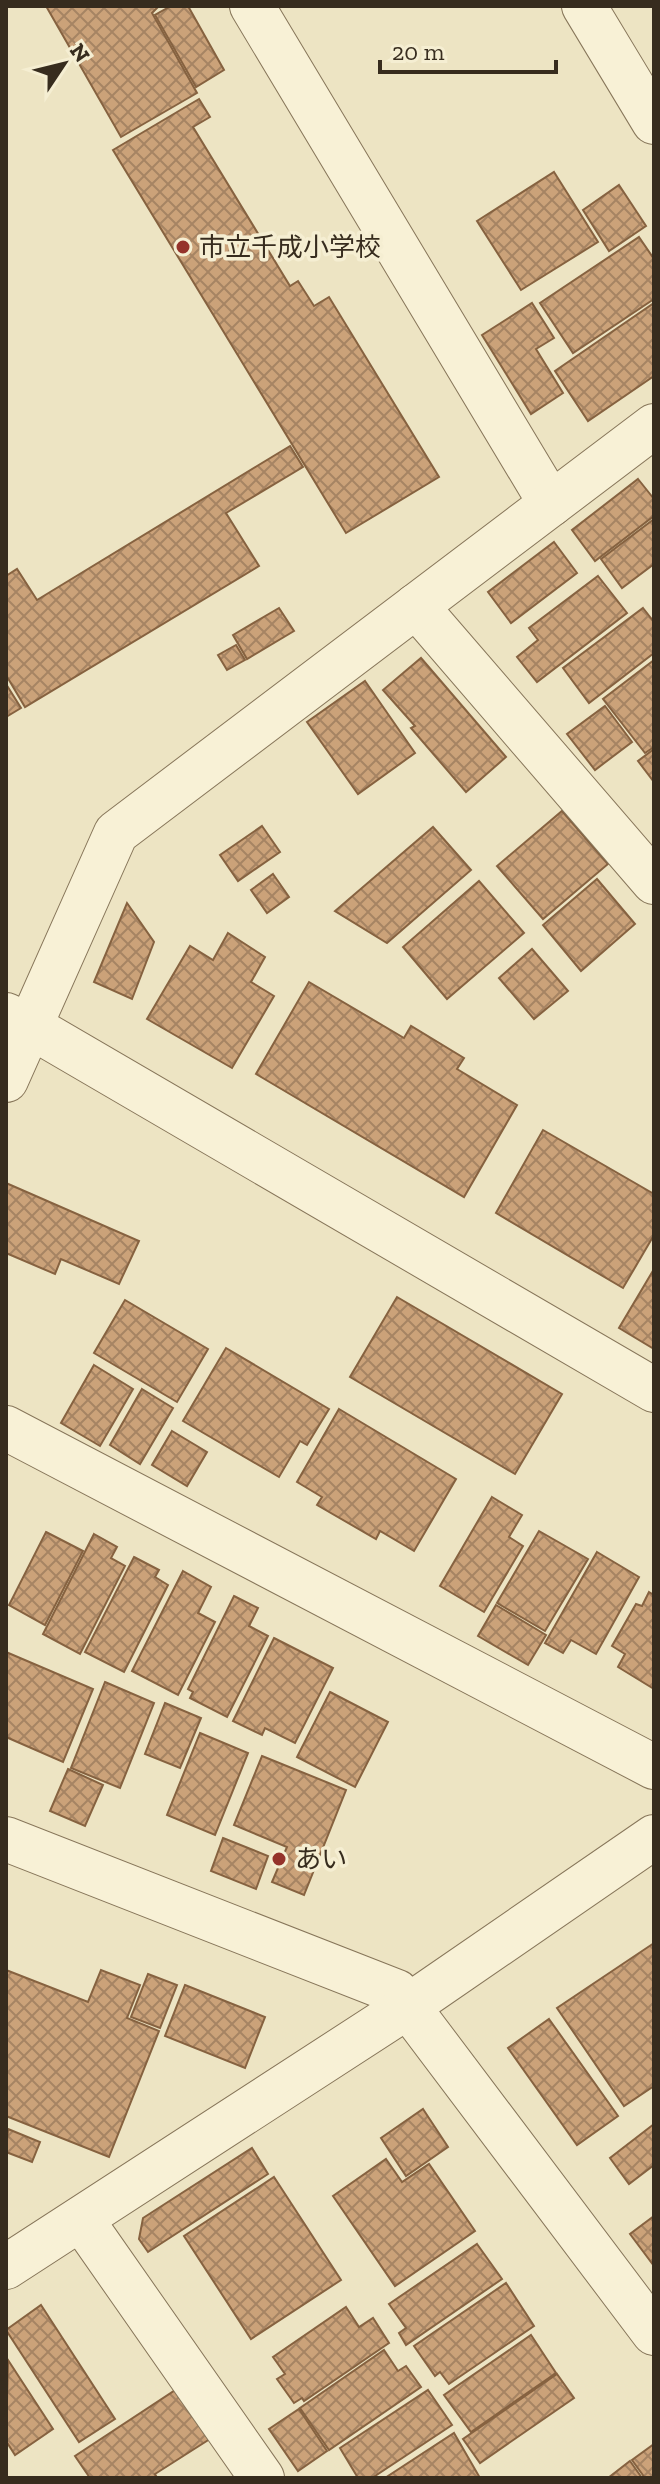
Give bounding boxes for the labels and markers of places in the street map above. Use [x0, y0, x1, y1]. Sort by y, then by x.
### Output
place label: 市立千成小学校 [199, 231, 381, 263]
marker: 市立千成小学校 [174, 238, 192, 256]
place label: あい [295, 1843, 347, 1875]
marker: あい [270, 1850, 288, 1868]

